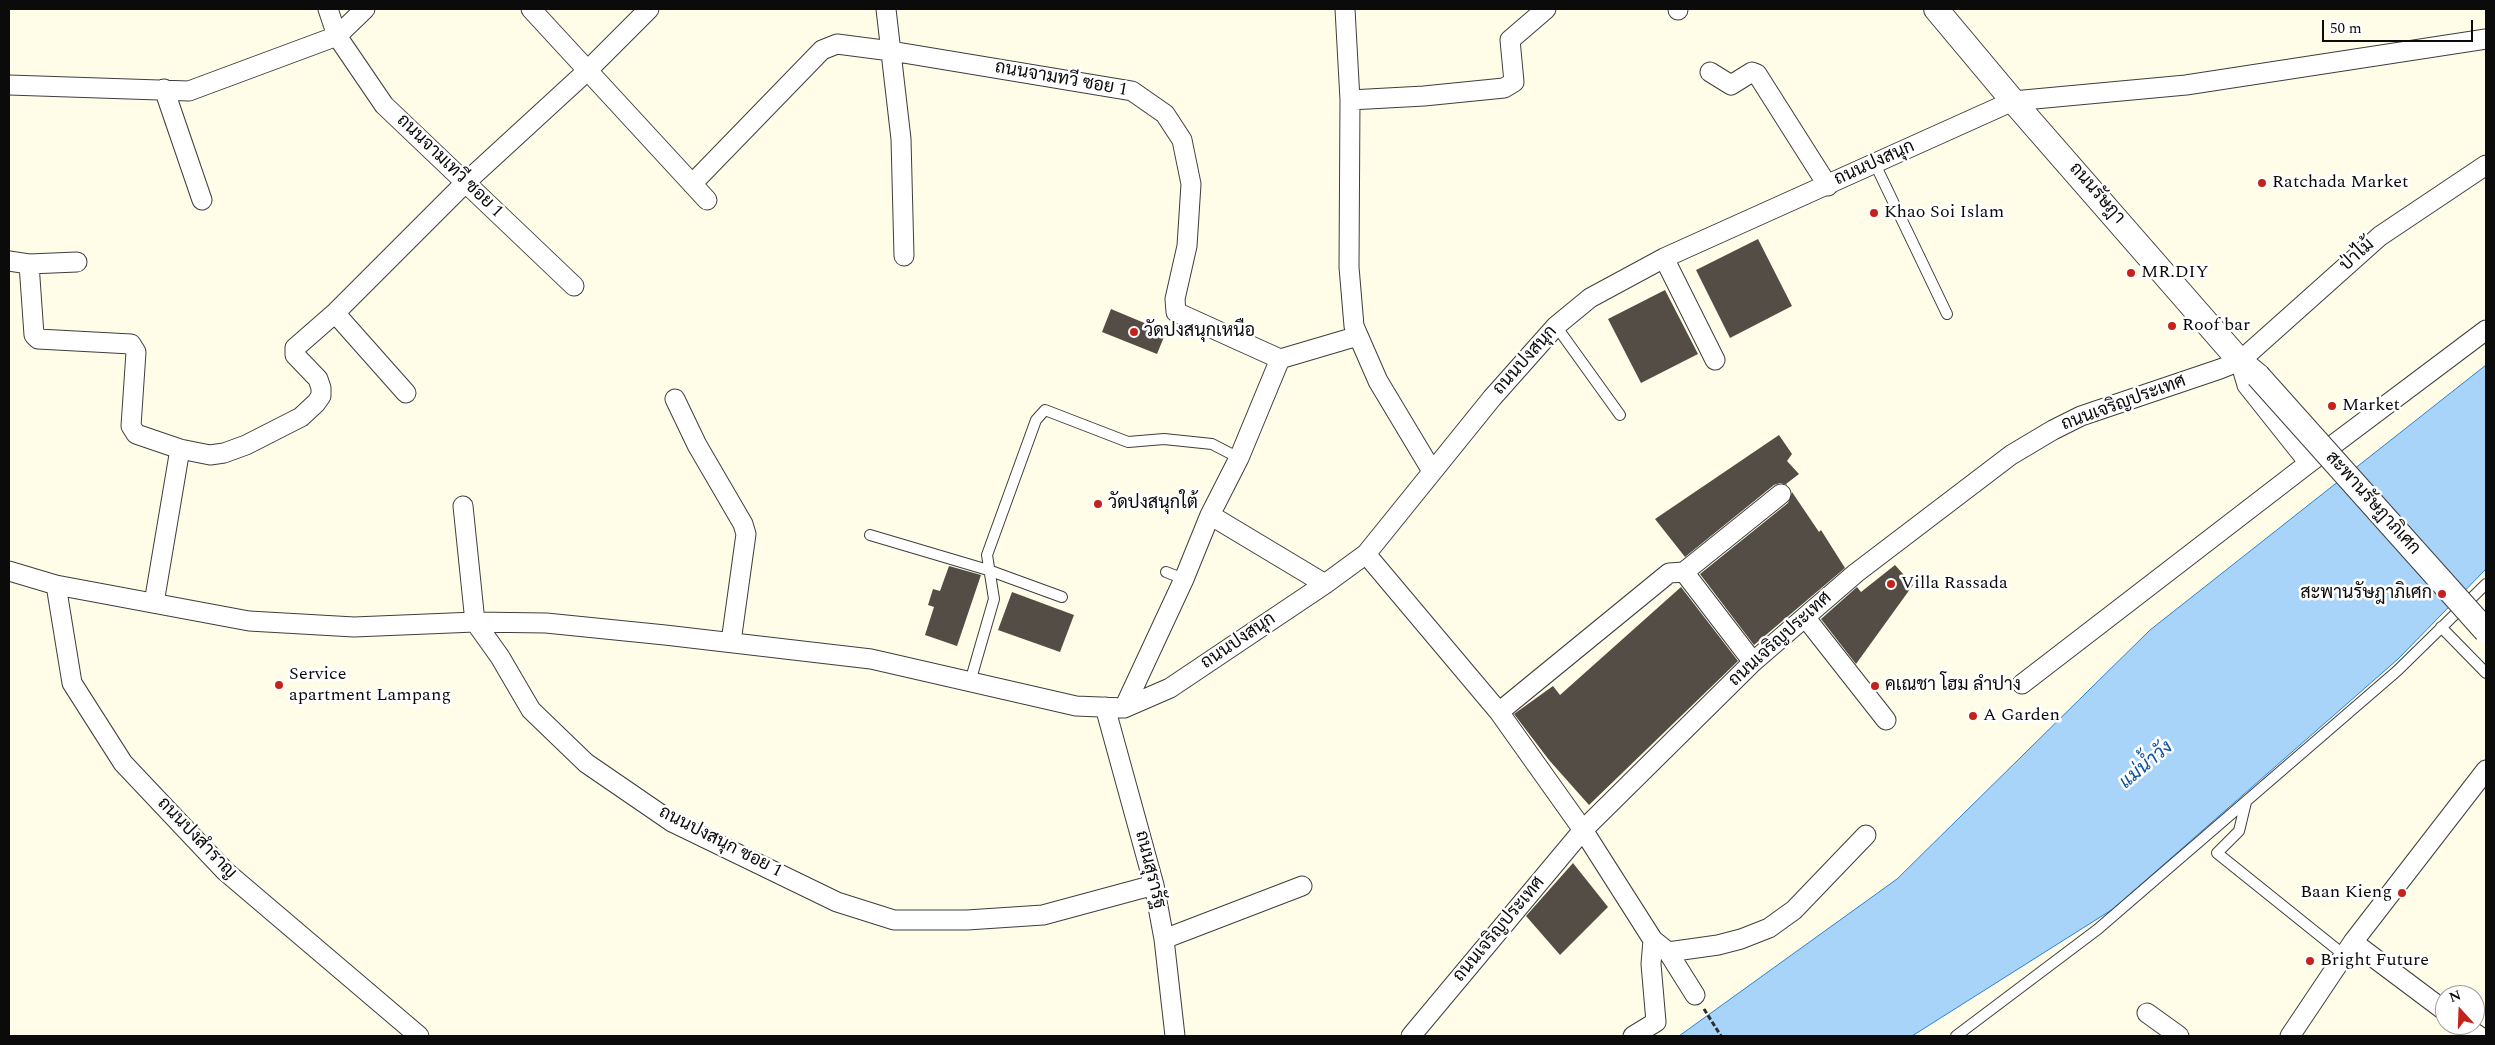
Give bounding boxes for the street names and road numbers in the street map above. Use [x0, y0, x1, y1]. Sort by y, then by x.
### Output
street label: ถนนจามทวี ซอย 1 [993, 58, 1129, 102]
street label: ถนนจามเทวี ซอย 1 [391, 111, 507, 223]
street label: ถนนปงสนุก [1831, 137, 1919, 191]
street label: ถนนรัษฎา [2064, 159, 2128, 229]
street label: ป่าไม้ [2336, 235, 2380, 277]
street label: ถนนปงสนุก [1489, 322, 1563, 400]
street label: ถนนเจริญประเทศ [2059, 371, 2189, 437]
street label: สะพานรัษฏาภิเศก [2320, 448, 2424, 560]
street label: ถนนเจริญประเทศ [1725, 588, 1837, 692]
street label: ถนนปงสนุก [1197, 609, 1281, 675]
street label: ถนนปงสำราญ [152, 794, 240, 884]
street label: ถนนปงสนุก ซอย 1 [655, 803, 785, 883]
street label: ถนนสุรารัฐ [1129, 829, 1169, 911]
street label: ถนนเจริญประเทศ [1450, 873, 1550, 987]

